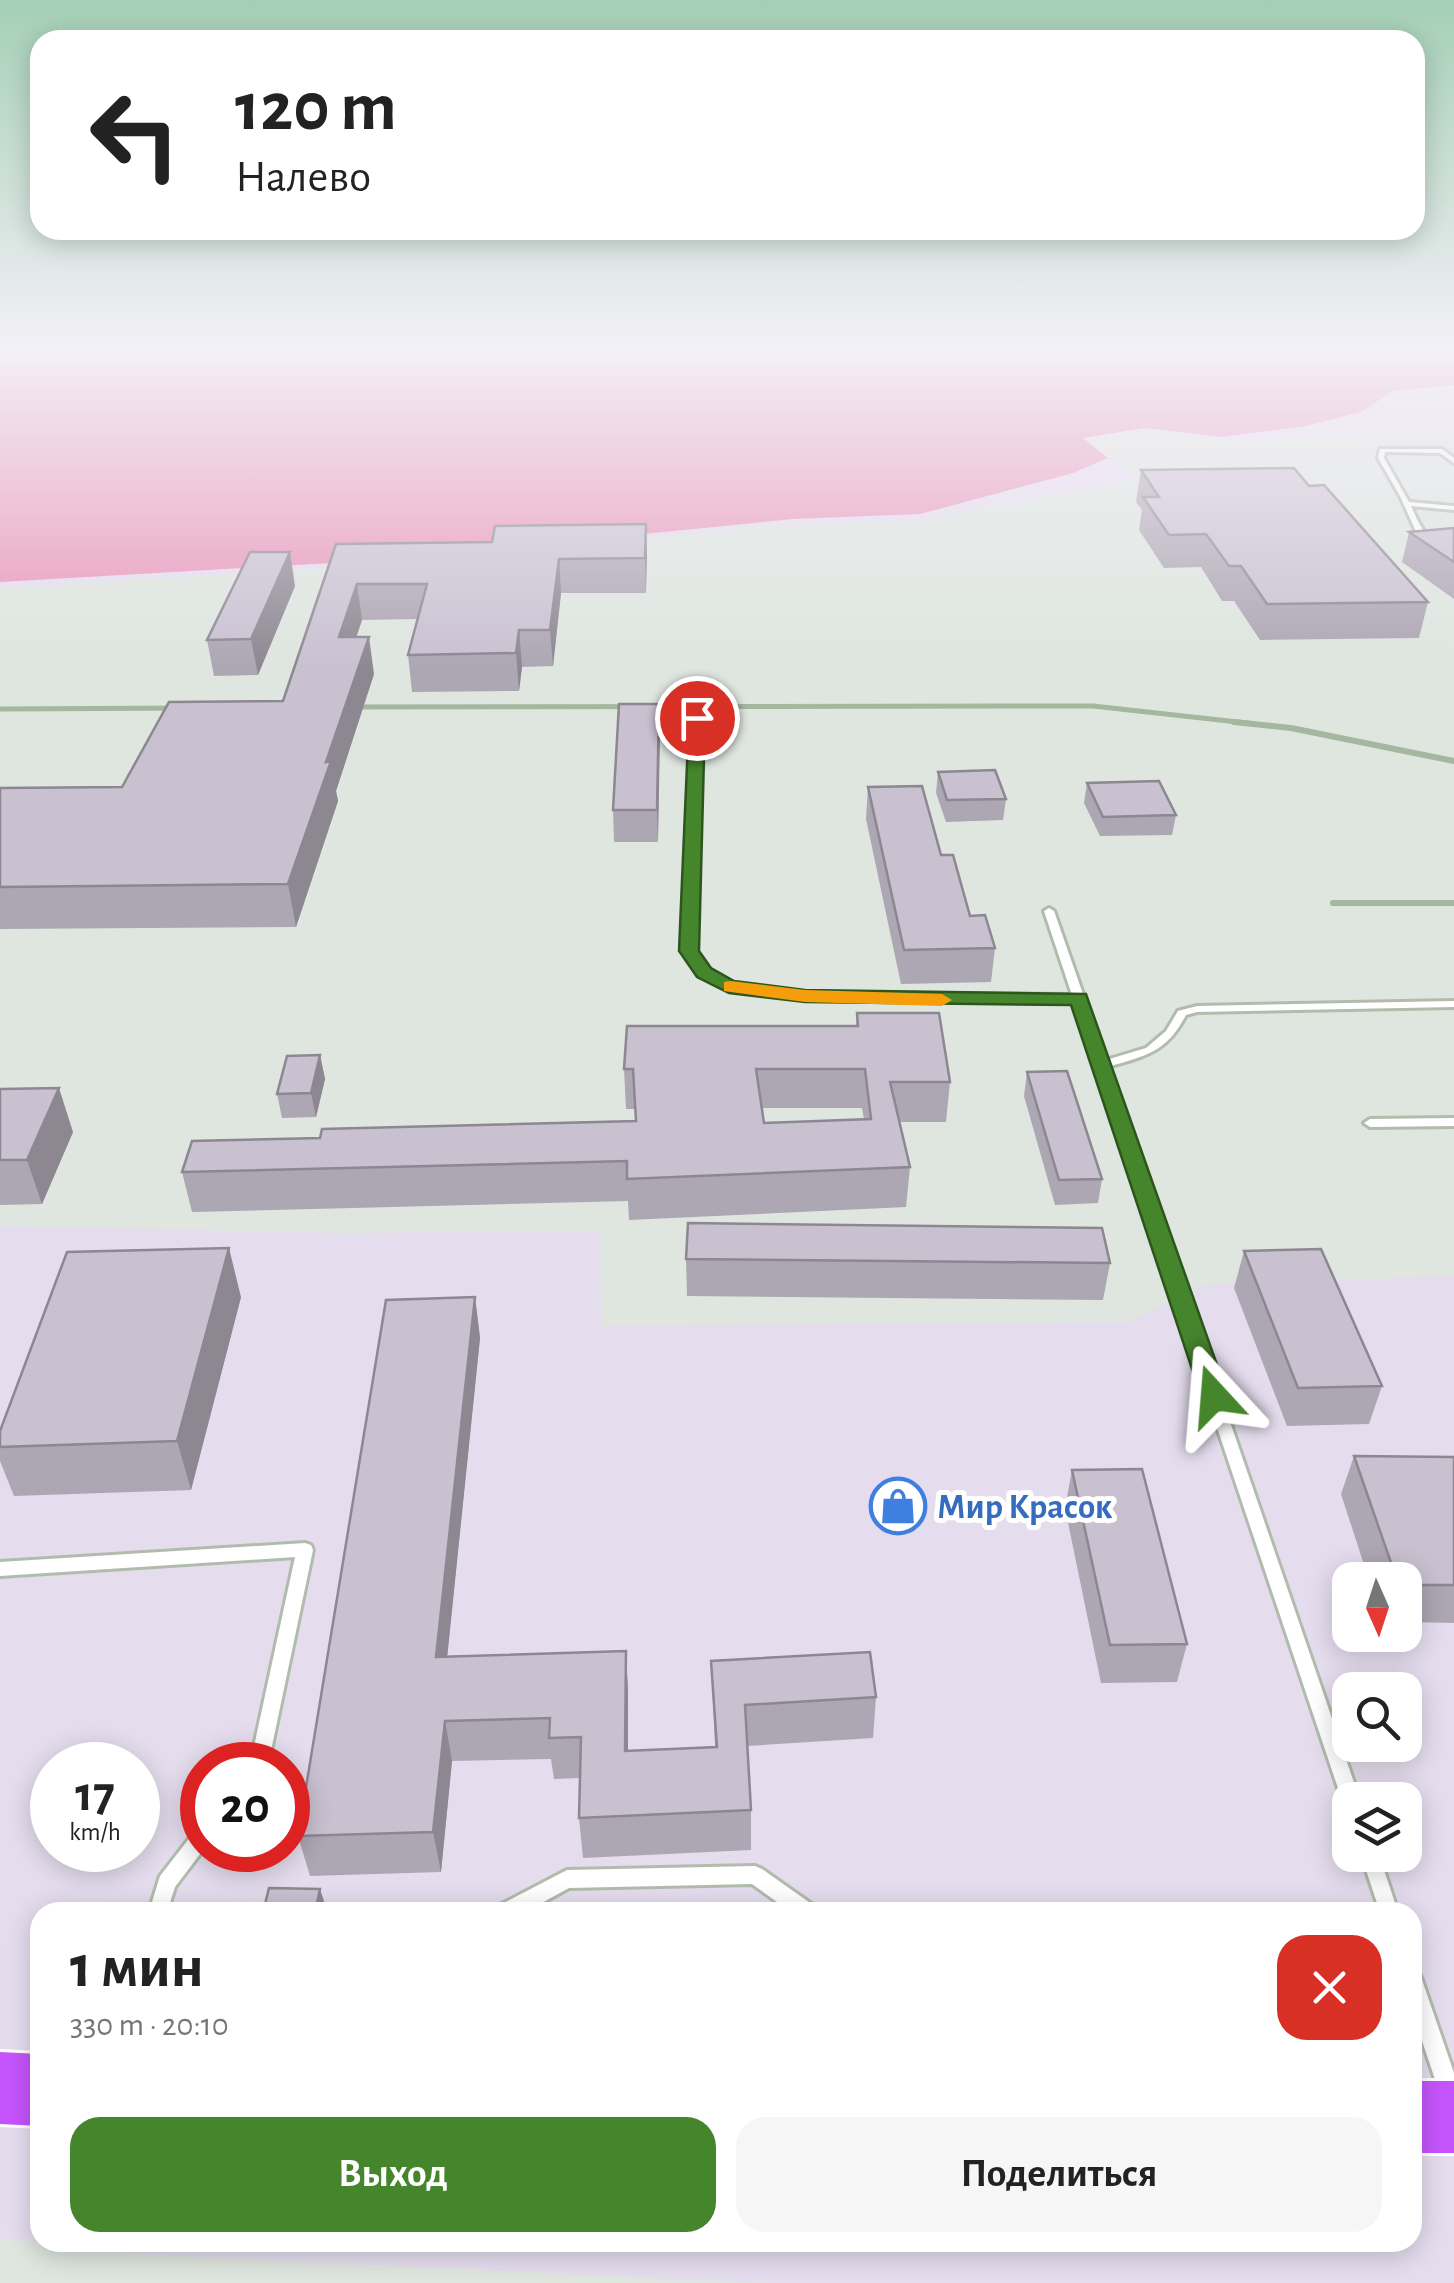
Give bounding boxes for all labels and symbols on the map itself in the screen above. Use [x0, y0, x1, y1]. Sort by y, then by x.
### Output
pin [655, 676, 740, 761]
position arrow [1162, 1344, 1266, 1448]
shop icon: Мир Красок [868, 1476, 928, 1536]
place label: Мир Красок [937, 1490, 1113, 1525]
north arrow [1332, 1562, 1422, 1652]
speed limit sign: 20 [180, 1742, 310, 1872]

